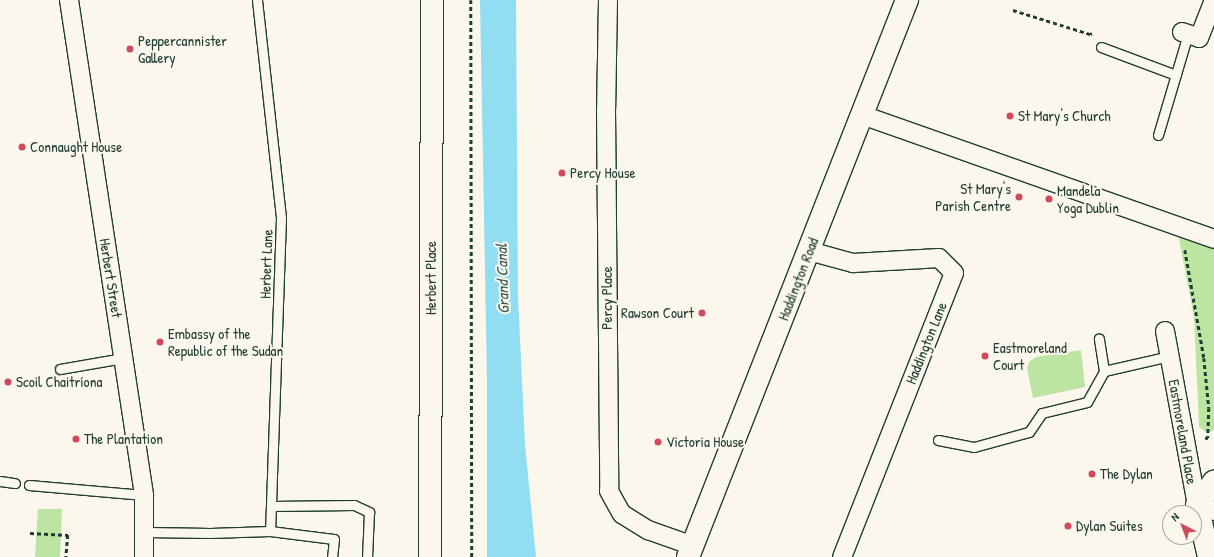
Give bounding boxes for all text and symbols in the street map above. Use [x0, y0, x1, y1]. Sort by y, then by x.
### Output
place label: Peppercannister Gallery [138, 31, 227, 66]
marker: Peppercannister Gallery [125, 44, 135, 54]
place label: St Mary's Church [1018, 107, 1111, 125]
marker: St Mary's Church [1005, 111, 1015, 121]
place label: Connaught House [30, 138, 122, 156]
marker: Connaught House [17, 142, 27, 152]
place label: Percy House [570, 164, 635, 182]
marker: Percy House [557, 168, 567, 178]
place label: St Mary's Parish Centre [935, 179, 1011, 214]
place label: Mandela Yoga Dublin [1057, 181, 1119, 216]
marker: St Mary's Parish Centre [1014, 192, 1024, 202]
marker: Mandela Yoga Dublin [1044, 194, 1054, 204]
street label: Herbert Lane [256, 229, 276, 299]
street label: Haddington Road [774, 235, 822, 323]
street label: Herbert Street [96, 237, 126, 319]
street label: Herbert Place [422, 241, 440, 315]
water label: Grand Canal [491, 244, 513, 314]
street label: Percy Place [598, 266, 616, 330]
street label: Haddington Lane [901, 299, 951, 387]
place label: Rawson Court [621, 304, 694, 322]
marker: Rawson Court [697, 308, 707, 318]
place label: Embassy of the Republic of the Sudan [168, 324, 283, 359]
marker: Embassy of the Republic of the Sudan [155, 337, 165, 347]
place label: Eastmoreland Court [993, 338, 1067, 373]
marker: Eastmoreland Court [980, 351, 990, 361]
place label: Scoil Chaitríona [16, 373, 102, 391]
marker: Scoil Chaitríona [3, 377, 13, 387]
street label: Eastmoreland Place [1165, 378, 1201, 486]
place label: The Plantation [84, 430, 163, 448]
place label: Victoria House [666, 433, 744, 451]
marker: The Plantation [71, 434, 81, 444]
marker: Victoria House [653, 437, 663, 447]
place label: The Dylan [1100, 465, 1153, 483]
marker: The Dylan [1087, 469, 1097, 479]
north arrow [1162, 505, 1202, 545]
text: N [1168, 510, 1181, 524]
place label: Dylan Suites [1076, 517, 1143, 535]
marker: Dylan Suites [1063, 521, 1073, 531]

